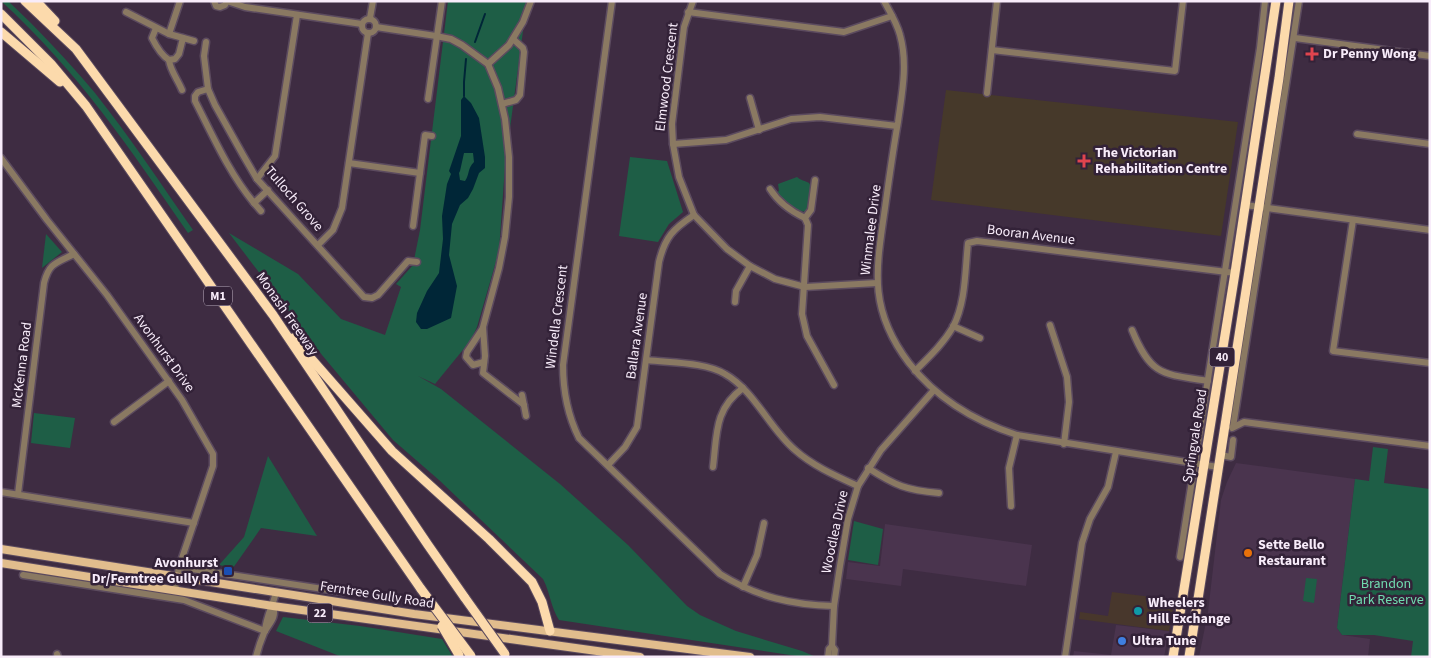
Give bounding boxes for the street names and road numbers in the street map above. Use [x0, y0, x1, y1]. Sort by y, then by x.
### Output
street label: Elmwood Crescent [650, 21, 684, 132]
street label: Tulloch Grove [260, 162, 328, 236]
street label: Winmalee Drive [856, 183, 886, 277]
street label: Booran Avenue [986, 220, 1076, 250]
street label: Windella Crescent [541, 264, 573, 370]
street label: Monash Freeway [251, 268, 323, 360]
road number: M1 [204, 286, 232, 306]
street label: Ballara Avenue [621, 291, 653, 380]
street label: Avonhurst Drive [129, 310, 199, 396]
street label: McKenna Road [7, 321, 37, 409]
road number: 40 [1210, 348, 1234, 367]
street label: Springvale Road [1178, 388, 1212, 484]
street label: Woodlea Drive [816, 489, 854, 575]
street label: Ferntree Gully Road [319, 576, 435, 614]
road number: 22 [308, 604, 332, 622]

